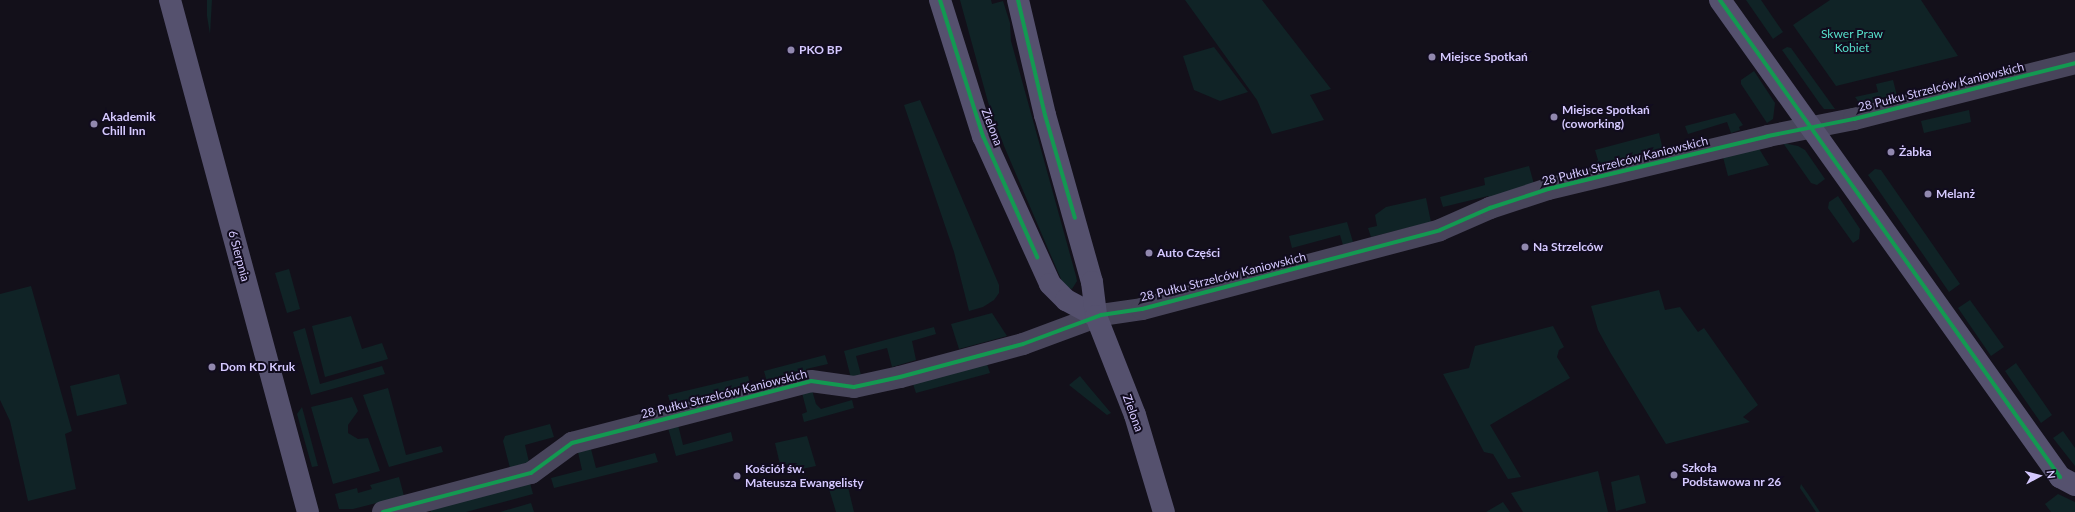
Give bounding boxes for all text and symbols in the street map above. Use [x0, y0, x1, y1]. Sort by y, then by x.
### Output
park label: Skwer Praw Kobiet [1821, 27, 1883, 55]
place label: PKO BP [799, 43, 842, 57]
marker: PKO BP [786, 45, 796, 55]
place label: Miejsce Spotkań [1440, 50, 1528, 64]
marker: Miejsce Spotkań [1427, 52, 1437, 62]
street label: 28 Pułku Strzelców Kaniowskich [1856, 59, 2026, 115]
place label: Miejsce Spotkań (coworking) [1562, 103, 1650, 131]
street label: Zielona [978, 106, 1006, 148]
place label: Akademik Chill Inn [102, 110, 156, 138]
marker: Miejsce Spotkań (coworking) [1549, 112, 1559, 122]
marker: Akademik Chill Inn [89, 119, 99, 129]
street label: 28 Pułku Strzelców Kaniowskich [1540, 133, 1710, 189]
place label: Żabka [1899, 145, 1932, 159]
marker: Żabka [1886, 147, 1896, 157]
place label: Melanż [1936, 187, 1975, 201]
marker: Melanż [1923, 189, 1933, 199]
street label: 6 Sierpnia [225, 229, 253, 283]
place label: Na Strzelców [1533, 240, 1603, 254]
marker: Na Strzelców [1520, 242, 1530, 252]
place label: Auto Części [1157, 246, 1220, 260]
marker: Auto Części [1144, 248, 1154, 258]
street label: 28 Pułku Strzelców Kaniowskich [1138, 249, 1308, 305]
place label: Dom KD Kruk [220, 360, 295, 374]
marker: Dom KD Kruk [207, 362, 217, 372]
street label: 28 Pułku Strzelców Kaniowskich [639, 366, 809, 422]
street label: Zielona [1120, 392, 1146, 434]
north arrow [2019, 456, 2059, 496]
place label: Szkoła Podstawowa nr 26 [1682, 461, 1782, 489]
place label: Kościół św. Mateusza Ewangelisty [745, 462, 863, 490]
text: N [2044, 469, 2058, 479]
marker: Szkoła Podstawowa nr 26 [1669, 470, 1679, 480]
marker: Kościół św. Mateusza Ewangelisty [732, 471, 742, 481]

